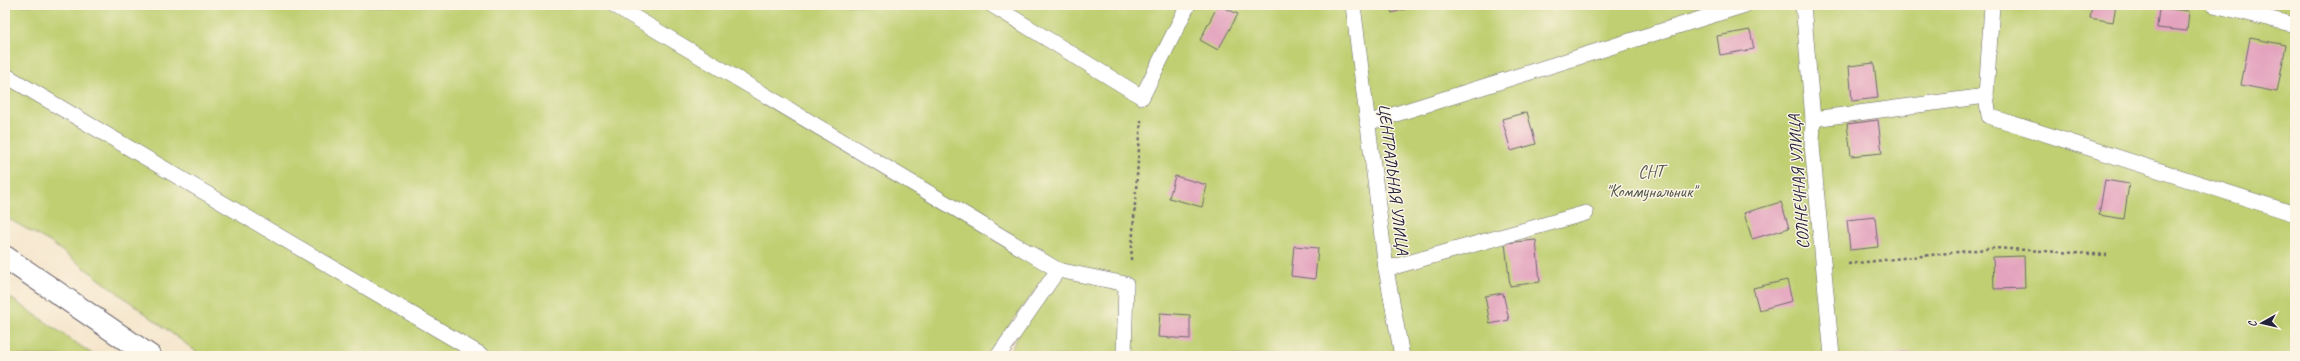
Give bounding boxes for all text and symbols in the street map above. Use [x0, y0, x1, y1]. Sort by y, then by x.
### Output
street label: ЦЕНТРАЛЬНАЯ УЛИЦА [1374, 102, 1413, 257]
street label: СОЛНЕЧНАЯ УЛИЦА [1783, 113, 1814, 250]
park label: СНТ "Коммунальник" [1606, 161, 1700, 202]
north arrow [2242, 303, 2282, 343]
text: С [2245, 319, 2259, 328]

